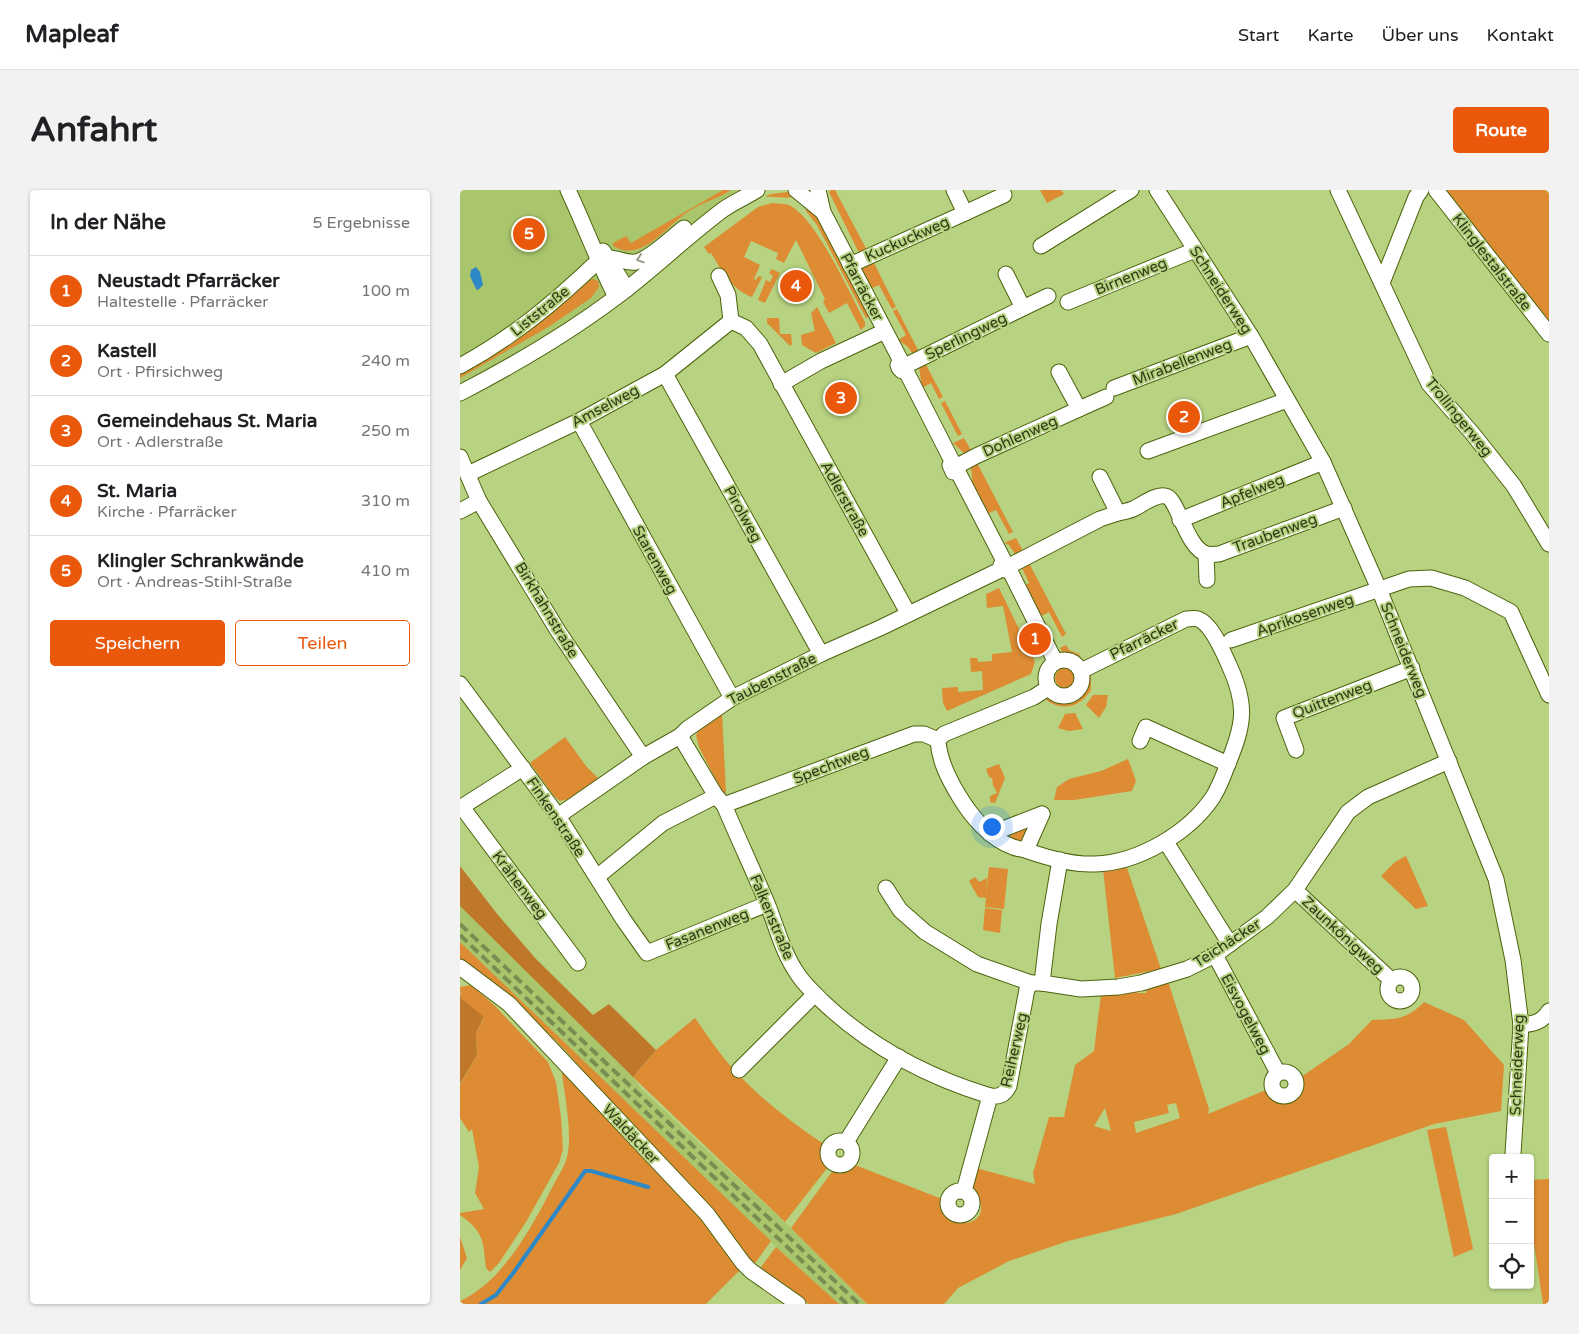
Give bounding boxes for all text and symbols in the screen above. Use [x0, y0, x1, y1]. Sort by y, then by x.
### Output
text: Mapleaf [25, 20, 119, 49]
text: Start [1238, 24, 1279, 46]
text: Karte [1307, 24, 1353, 46]
text: Über uns [1381, 24, 1459, 46]
text: Kontakt [1487, 24, 1554, 46]
button: Route [1453, 107, 1549, 153]
text: Anfahrt [30, 109, 157, 151]
text: In der Nähe [50, 210, 166, 235]
street label: Klinglestalstraße [1449, 210, 1535, 314]
street label: Kuckuckweg [862, 212, 952, 266]
text: 5 Ergebnisse [312, 213, 410, 233]
pin: 5 [513, 215, 545, 253]
street label: Schneiderweg [1186, 243, 1256, 337]
street label: Pfarräcker [837, 250, 887, 324]
one-way arrow [636, 253, 644, 263]
street label: Birnenweg [1092, 253, 1170, 299]
pin: 4 [780, 267, 812, 305]
text: Neustadt Pfarräcker [97, 270, 279, 292]
text: 1 [61, 281, 71, 301]
text: 100 m [361, 281, 410, 301]
street label: Liststraße [507, 282, 573, 340]
text: Haltestelle · Pfarräcker [97, 292, 268, 312]
street label: Sperlingweg [922, 308, 1010, 364]
street label: Mirabellenweg [1130, 335, 1234, 389]
text: Kastell [97, 340, 157, 362]
text: 2 [61, 351, 71, 371]
text: 240 m [361, 351, 410, 371]
text: Ort · Pfirsichweg [97, 362, 223, 382]
street label: Trollingerweg [1422, 374, 1496, 460]
pin: 3 [825, 379, 857, 417]
street label: Amselweg [568, 381, 642, 431]
pin: 2 [1168, 398, 1200, 436]
text: Gemeindehaus St. Maria [97, 410, 317, 432]
street label: Dohlenweg [980, 411, 1060, 461]
text: 3 [61, 421, 71, 441]
text: 250 m [361, 421, 410, 441]
text: Ort · Adlerstraße [97, 432, 223, 452]
street label: Adlerstraße [817, 458, 873, 540]
street label: Apfelweg [1217, 470, 1287, 512]
text: St. Maria [97, 480, 177, 502]
street label: Pirolweg [720, 483, 766, 545]
text: 4 [61, 491, 71, 511]
text: 310 m [361, 491, 410, 511]
text: Kirche · Pfarräcker [97, 502, 237, 522]
street label: Traubenweg [1230, 509, 1320, 557]
street label: Starenweg [629, 522, 681, 598]
text: Klingler Schrankwände [97, 550, 304, 572]
street label: Birkhahnstraße [511, 559, 583, 661]
text: 5 [61, 561, 71, 581]
text: 410 m [361, 561, 410, 581]
text: Ort · Andreas-Stihl-Straße [97, 572, 292, 592]
street label: Aprikosenweg [1254, 590, 1356, 640]
street label: Schneiderweg [1377, 600, 1431, 700]
street label: Pfarräcker [1107, 615, 1182, 663]
button: Speichern [50, 620, 225, 666]
button: Teilen [235, 620, 410, 666]
pin: 1 [1019, 620, 1051, 658]
street label: Taubenstraße [725, 649, 819, 709]
street label: Quittenweg [1290, 676, 1374, 722]
street label: Spechtweg [791, 742, 871, 788]
street label: Finkenstraße [523, 774, 589, 860]
your location [979, 814, 1005, 840]
street label: Krähenweg [489, 847, 551, 923]
street label: Falkenstraße [746, 872, 798, 962]
street label: Zaunkönigweg [1298, 892, 1388, 978]
street label: Fasanenweg [663, 904, 751, 954]
street label: Teichäcker [1190, 915, 1264, 971]
street label: Eisvogelweg [1217, 971, 1275, 1057]
street label: Reiherweg [997, 1011, 1031, 1089]
street label: Schneiderweg [1506, 1014, 1528, 1116]
street label: Waldäcker [599, 1100, 663, 1168]
map controls [1489, 1154, 1534, 1289]
button: + [1489, 1154, 1534, 1199]
button: − [1489, 1199, 1534, 1244]
button: locate [1489, 1244, 1534, 1289]

